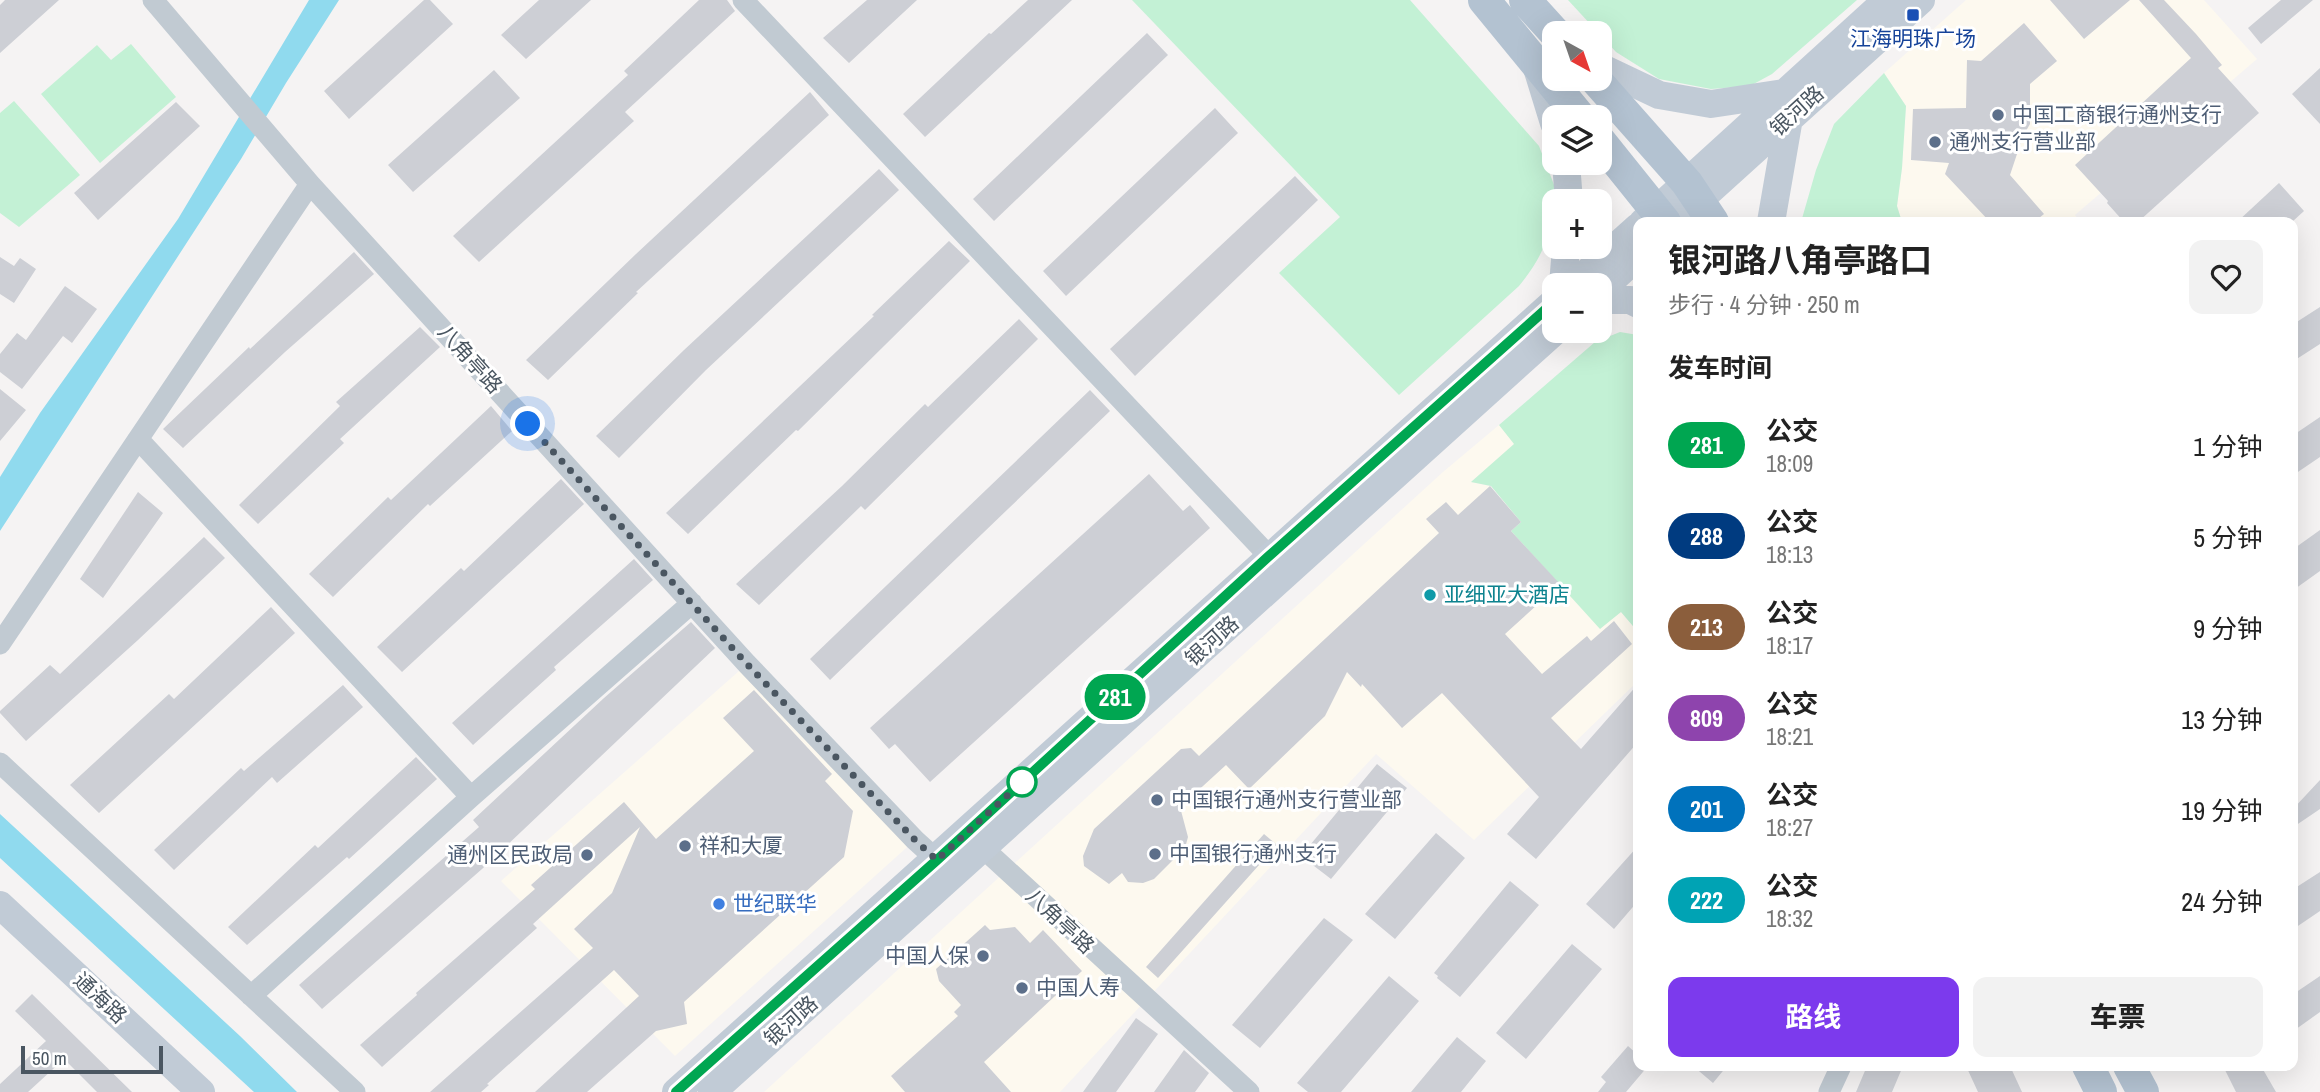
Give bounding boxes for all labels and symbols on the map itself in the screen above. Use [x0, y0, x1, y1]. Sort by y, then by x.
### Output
marker: 江海明珠广场 [1905, 7, 1921, 23]
north arrow [1542, 21, 1612, 91]
place label: 江海明珠广场 [1850, 24, 1976, 53]
street label: 银河路 [1764, 79, 1830, 142]
place label: 中国工商银行通州支行 [2012, 100, 2222, 129]
marker: 中国工商银行通州支行 [1990, 107, 2006, 123]
place label: 通州支行营业部 [1949, 127, 2096, 156]
marker: 通州支行营业部 [1927, 134, 1943, 150]
street label: 八角亭路 [431, 318, 509, 400]
your location [510, 406, 545, 441]
place label: 亚细亚大酒店 [1444, 580, 1570, 609]
marker: 亚细亚大酒店 [1422, 587, 1438, 603]
street label: 银河路 [1179, 609, 1245, 672]
line badge: 281 [1075, 674, 1155, 720]
unlabelled marker [1007, 767, 1037, 797]
place label: 中国银行通州支行营业部 [1171, 785, 1402, 814]
marker: 中国银行通州支行营业部 [1149, 792, 1165, 808]
place label: 祥和大厦 [699, 831, 783, 860]
marker: 祥和大厦 [677, 838, 693, 854]
place label: 中国银行通州支行 [1169, 839, 1337, 868]
place label: 通州区民政局 [447, 840, 573, 869]
marker: 中国银行通州支行 [1147, 846, 1163, 862]
marker: 通州区民政局 [579, 847, 595, 863]
street label: 八角亭路 [1020, 881, 1101, 960]
place label: 世纪联华 [733, 889, 817, 918]
marker: 世纪联华 [711, 896, 727, 912]
place label: 中国人保 [885, 941, 969, 970]
marker: 中国人保 [975, 948, 991, 964]
street label: 通海路 [67, 966, 133, 1030]
place label: 中国人寿 [1036, 973, 1120, 1002]
marker: 中国人寿 [1014, 980, 1030, 996]
street label: 银河路 [758, 989, 824, 1052]
scale bar [21, 1043, 163, 1075]

